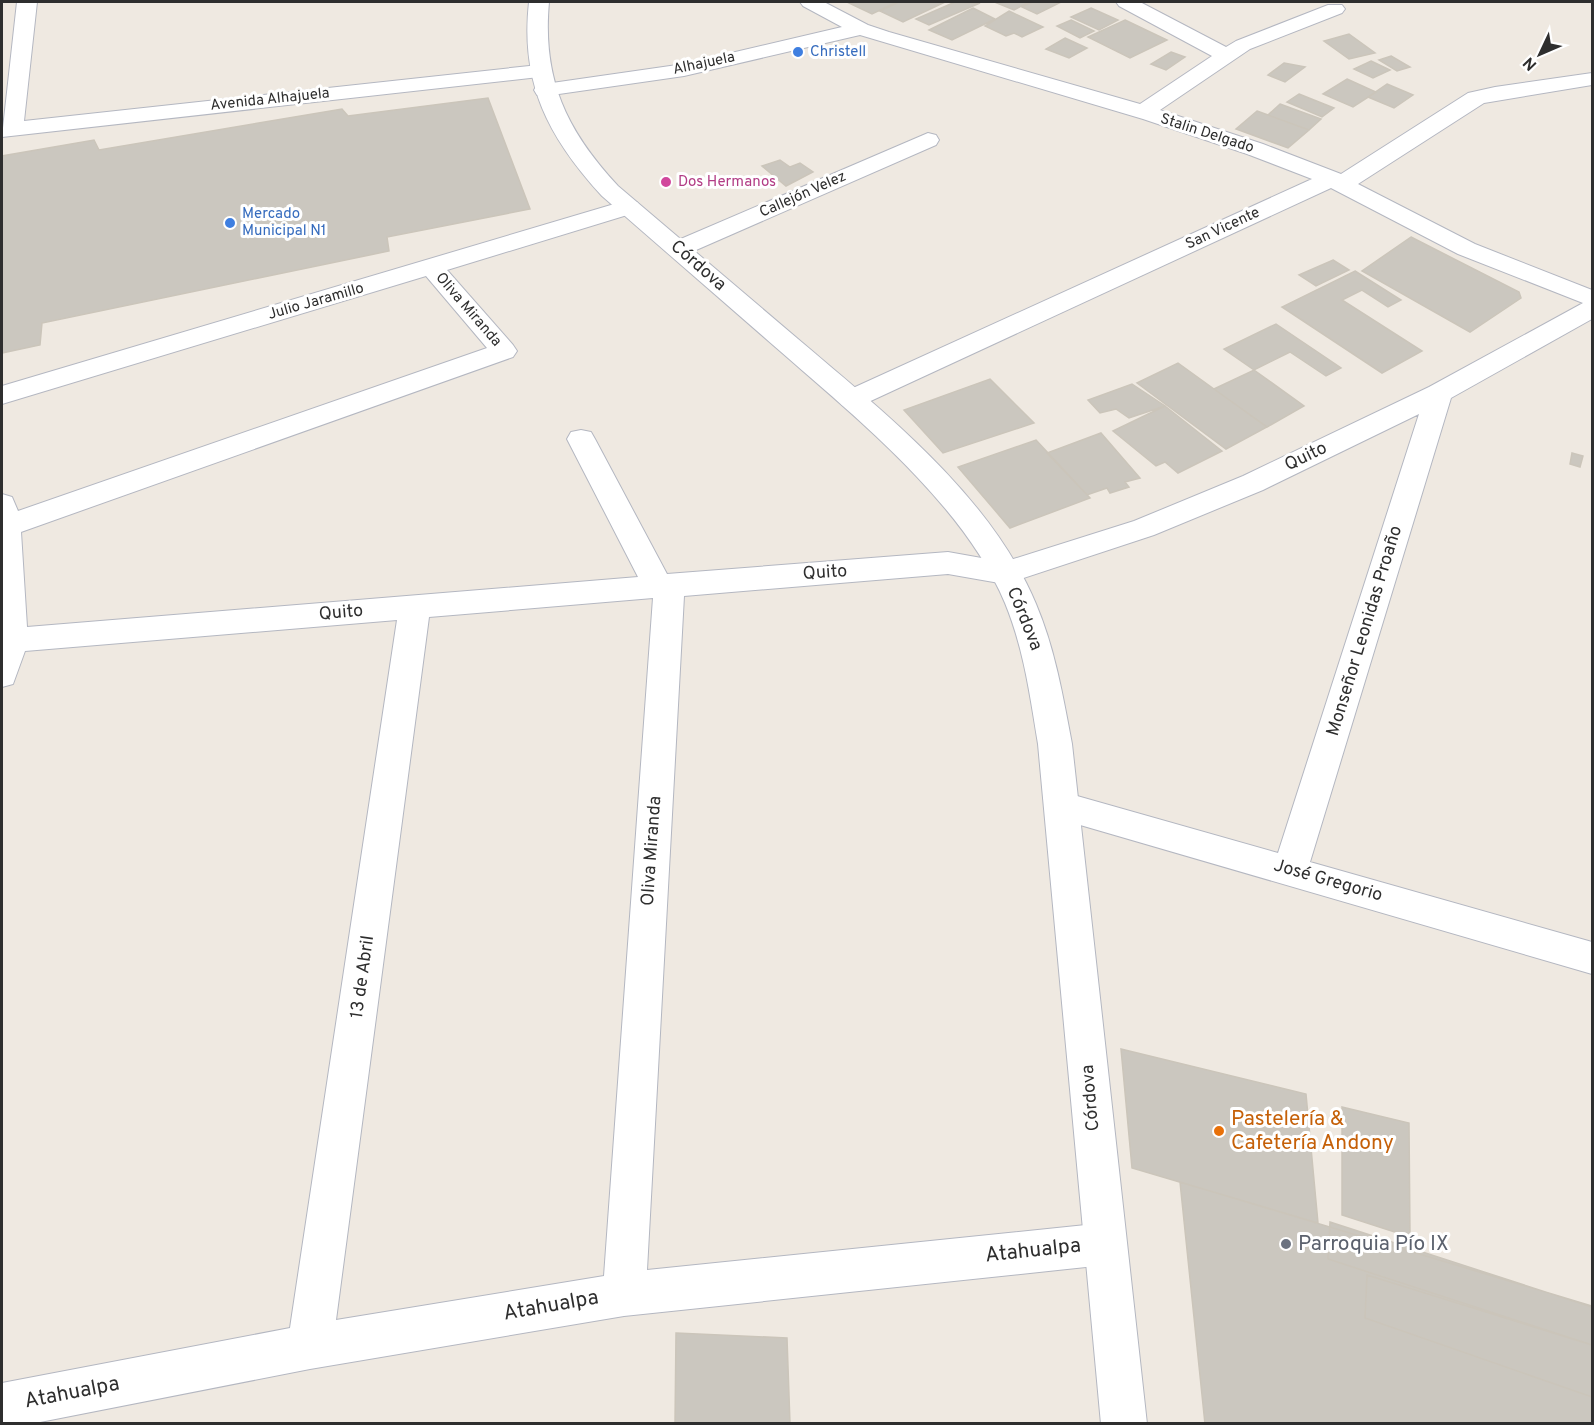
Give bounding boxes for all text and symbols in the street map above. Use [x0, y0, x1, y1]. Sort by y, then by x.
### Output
north arrow [1510, 24, 1570, 84]
place label: Christell [810, 43, 866, 62]
marker: Christell [791, 45, 805, 59]
street label: Alhajuela [671, 48, 737, 80]
text: N [1519, 52, 1542, 74]
street label: Avenida Alhajuela [209, 84, 331, 116]
street label: Stalin Delgado [1158, 110, 1256, 158]
street label: Callejón Velez [757, 167, 849, 223]
place label: Dos Hermanos [678, 173, 776, 192]
marker: Dos Hermanos [659, 175, 673, 189]
street label: San Vicente [1183, 204, 1263, 254]
place label: Mercado Municipal N1 [242, 205, 326, 241]
marker: Mercado Municipal N1 [223, 216, 237, 230]
street label: Córdova [665, 235, 731, 297]
street label: Oliva Miranda [431, 269, 505, 351]
street label: Julio Jaramillo [266, 279, 366, 325]
street label: Quito [1281, 437, 1331, 477]
street label: Monseñor Leonidas Proaño [1322, 523, 1408, 739]
street label: Quito [802, 560, 848, 586]
street label: Córdova [1001, 584, 1047, 654]
street label: Quito [318, 600, 364, 626]
street label: Oliva Miranda [637, 795, 667, 907]
street label: José Gregorio [1271, 854, 1385, 908]
street label: 13 de Abril [346, 934, 380, 1020]
street label: Córdova [1077, 1064, 1105, 1132]
place label: Pastelería & Cafetería Andony [1231, 1106, 1394, 1157]
marker: Pastelería & Cafetería Andony [1212, 1124, 1226, 1138]
place label: Parroquia Pío IX [1298, 1231, 1449, 1258]
street label: Atahualpa [984, 1233, 1082, 1269]
marker: Parroquia Pío IX [1279, 1237, 1293, 1251]
street label: Atahualpa [501, 1284, 601, 1328]
street label: Atahualpa [22, 1371, 122, 1415]

